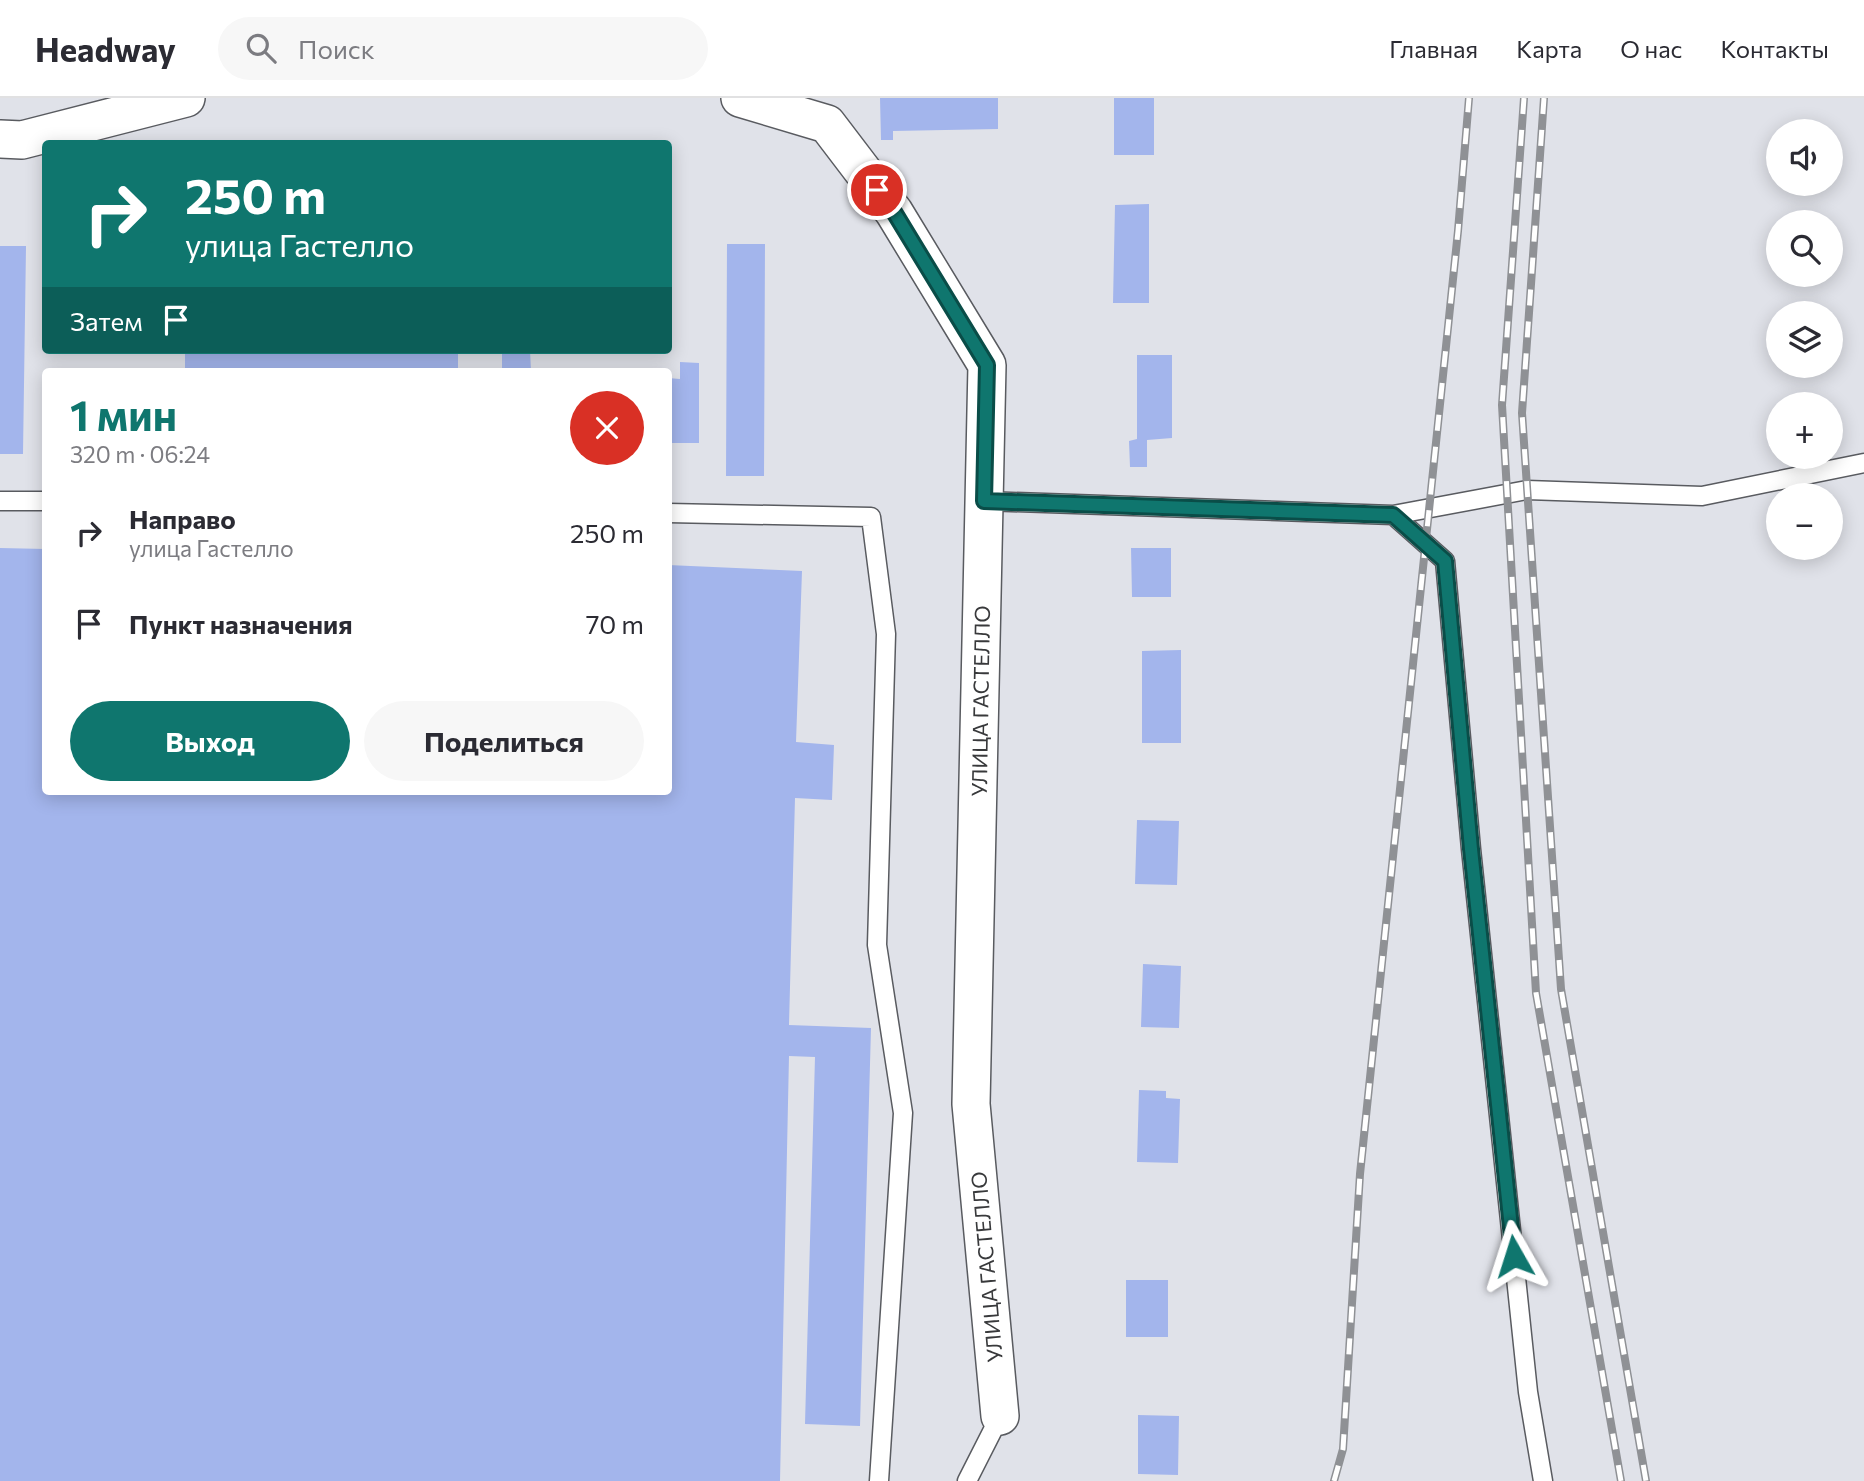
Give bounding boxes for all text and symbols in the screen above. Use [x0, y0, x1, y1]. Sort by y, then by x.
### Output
search box [218, 17, 708, 80]
text: Headway [35, 28, 176, 69]
icon: search [242, 29, 280, 67]
text: Поиск [298, 33, 375, 64]
text: Главная [1389, 34, 1478, 63]
text: Карта [1516, 34, 1582, 63]
text: О нас [1620, 34, 1682, 63]
text: Контакты [1720, 34, 1829, 63]
map controls [1766, 119, 1843, 560]
button: sound [1766, 119, 1843, 196]
pin [847, 160, 907, 220]
text: 250 m [185, 164, 326, 224]
icon: right [70, 168, 161, 259]
icon: arrive [858, 171, 896, 209]
button: search [1766, 210, 1843, 287]
text: улица Гастелло [185, 224, 414, 264]
icon: arrive [157, 301, 195, 339]
button: layers [1766, 301, 1843, 378]
text: Затем [70, 305, 143, 336]
text: 1 мин [70, 388, 177, 440]
button: close [570, 391, 644, 465]
button: + [1766, 392, 1843, 469]
text: 320 m · 06:24 [70, 440, 210, 468]
button: − [1766, 483, 1843, 560]
text: Направо [129, 503, 236, 534]
icon: right [70, 514, 108, 552]
text: 250 m [570, 517, 644, 548]
text: улица Гастелло [129, 534, 294, 562]
icon: arrive [70, 605, 108, 643]
street label: УЛИЦА ГАСТЕЛЛО [966, 605, 994, 797]
text: Пункт назначения [129, 608, 353, 639]
text: 70 m [586, 608, 644, 639]
button: Выход [70, 701, 350, 781]
button: Поделиться [364, 701, 644, 781]
street label: УЛИЦА ГАСТЕЛЛО [965, 1171, 1007, 1363]
position arrow [1477, 1219, 1551, 1293]

